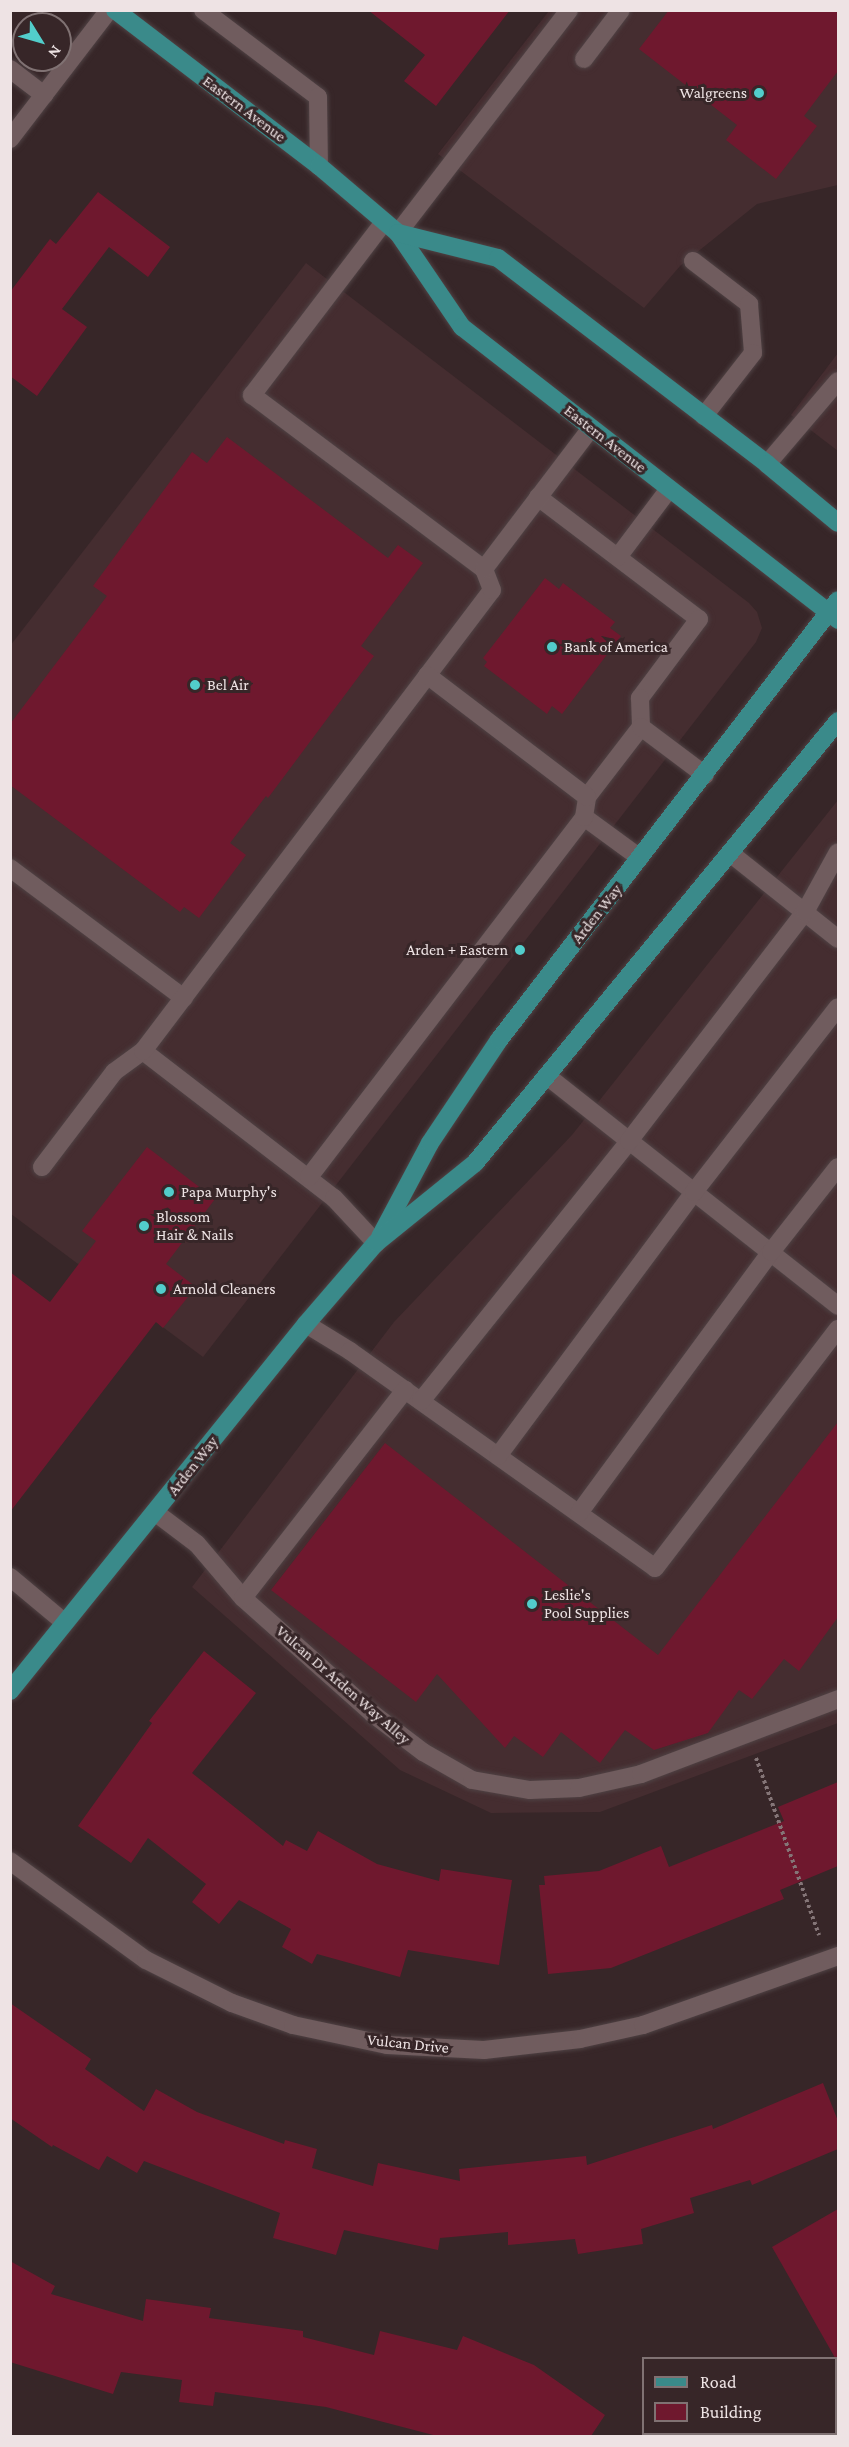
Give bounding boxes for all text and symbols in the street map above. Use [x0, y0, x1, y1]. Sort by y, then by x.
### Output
north arrow [12, 12, 72, 72]
text: N [45, 42, 65, 61]
street label: Eastern Avenue [199, 72, 289, 146]
place label: Walgreens [679, 83, 747, 103]
marker: Walgreens [752, 86, 766, 100]
street label: Eastern Avenue [560, 401, 650, 477]
place label: Bank of America [564, 637, 668, 657]
marker: Bank of America [545, 640, 559, 654]
place label: Bel Air [207, 675, 249, 695]
marker: Bel Air [188, 678, 202, 692]
street label: Arden Way [568, 880, 626, 948]
place label: Arden + Eastern [406, 940, 508, 960]
marker: Arden + Eastern [513, 943, 527, 957]
place label: Papa Murphy's [181, 1182, 277, 1202]
marker: Papa Murphy's [162, 1185, 176, 1199]
place label: Blossom Hair & Nails [156, 1207, 233, 1245]
marker: Blossom Hair & Nails [137, 1219, 151, 1233]
place label: Arnold Cleaners [173, 1279, 276, 1299]
marker: Arnold Cleaners [154, 1282, 168, 1296]
street label: Arden Way [164, 1432, 222, 1500]
place label: Leslie's Pool Supplies [544, 1585, 629, 1623]
marker: Leslie's Pool Supplies [525, 1597, 539, 1611]
street label: Vulcan Dr Arden Way Alley [272, 1621, 414, 1749]
street label: Vulcan Drive [366, 2030, 450, 2058]
legend [642, 2357, 837, 2435]
text: Road [700, 2372, 737, 2392]
text: Building [700, 2402, 761, 2422]

